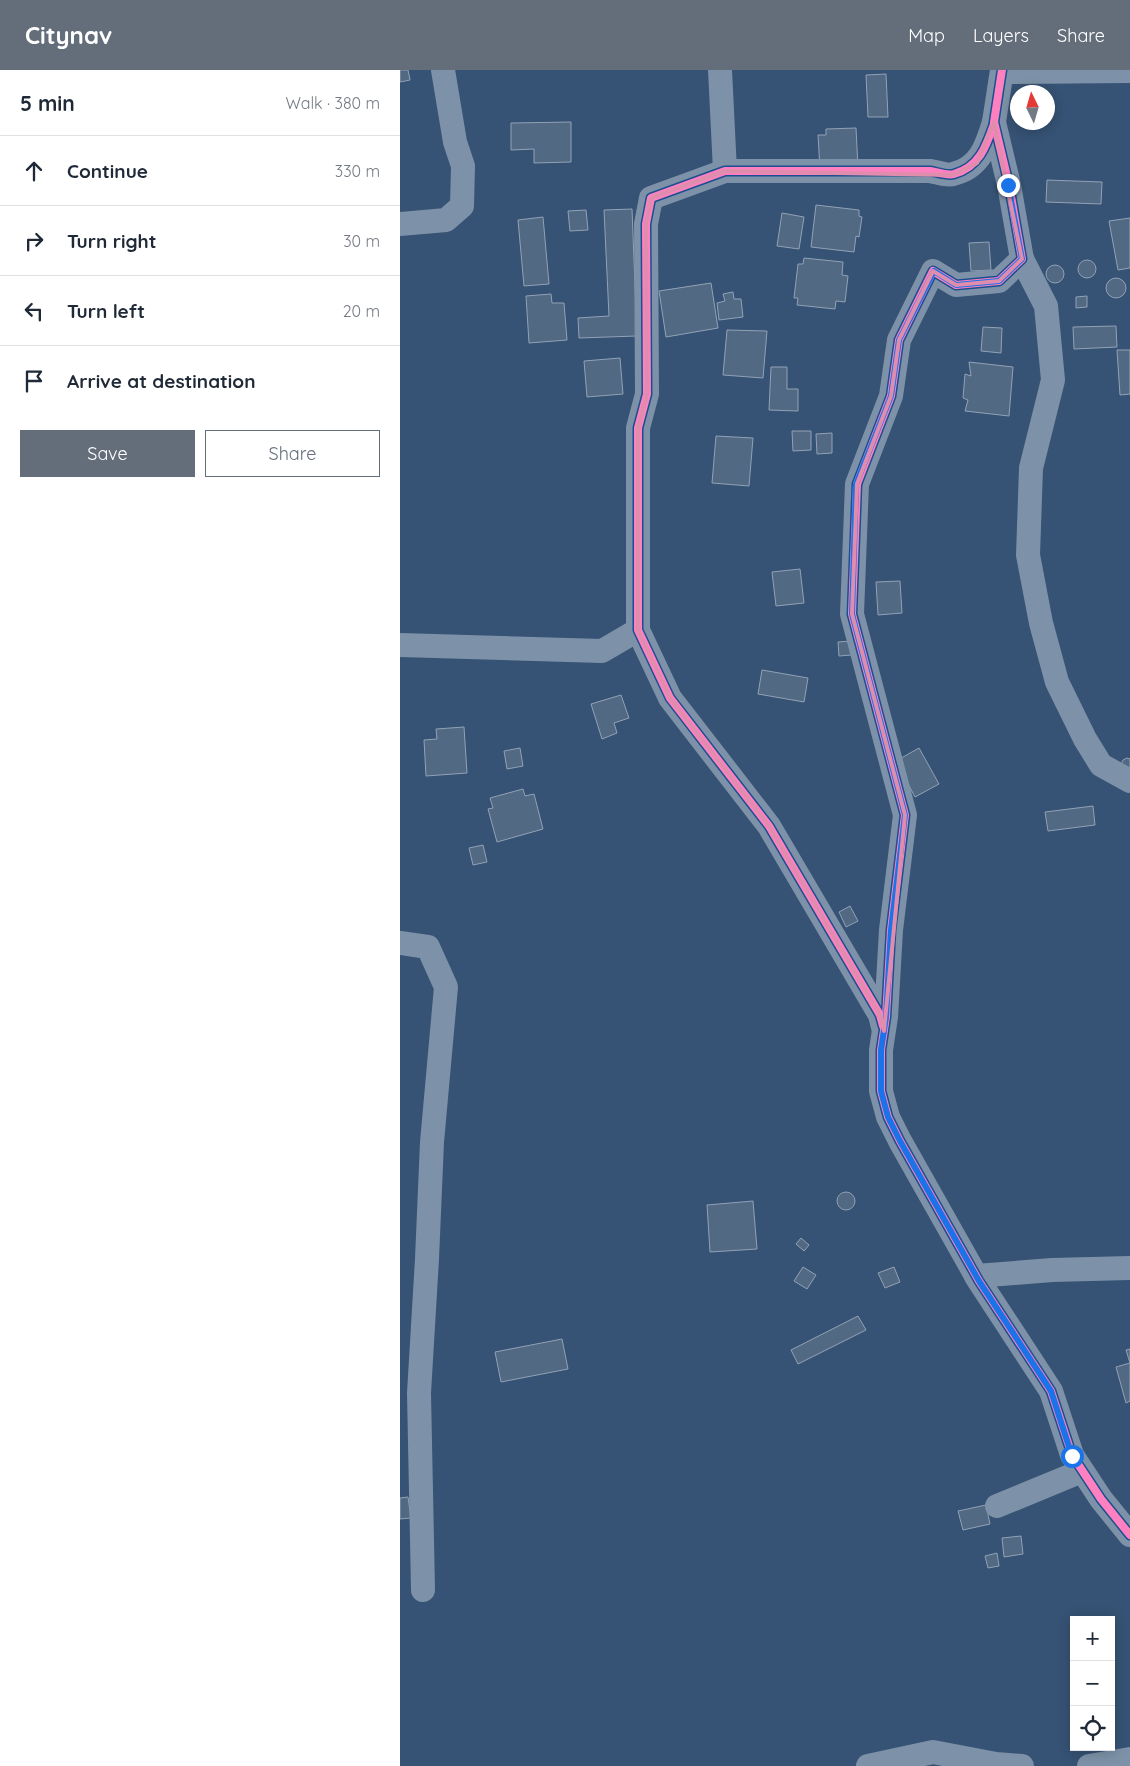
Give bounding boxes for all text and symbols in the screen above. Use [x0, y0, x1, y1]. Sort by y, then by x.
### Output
text: Citynav [25, 20, 112, 50]
text: Map [908, 24, 945, 47]
text: Layers [973, 24, 1029, 47]
text: Share [1057, 24, 1105, 47]
north arrow [1010, 85, 1055, 130]
text: 5 min [20, 90, 75, 116]
text: Walk · 380 m [285, 93, 380, 113]
icon: ahead [20, 157, 48, 185]
text: Continue [67, 159, 148, 183]
text: 330 m [335, 161, 380, 181]
route end [997, 174, 1020, 197]
icon: right [20, 227, 48, 255]
text: Turn right [67, 229, 156, 253]
text: 30 m [343, 231, 380, 251]
icon: left [20, 297, 48, 325]
text: Turn left [67, 299, 145, 323]
text: 20 m [343, 301, 380, 321]
icon: arrive [20, 367, 48, 395]
text: Arrive at destination [67, 369, 256, 393]
button: Save [20, 430, 195, 477]
button: Share [205, 430, 380, 477]
route start [1061, 1445, 1084, 1468]
map controls [1070, 1616, 1115, 1751]
button: + [1070, 1616, 1115, 1661]
button: − [1070, 1661, 1115, 1706]
button: locate [1070, 1706, 1115, 1751]

